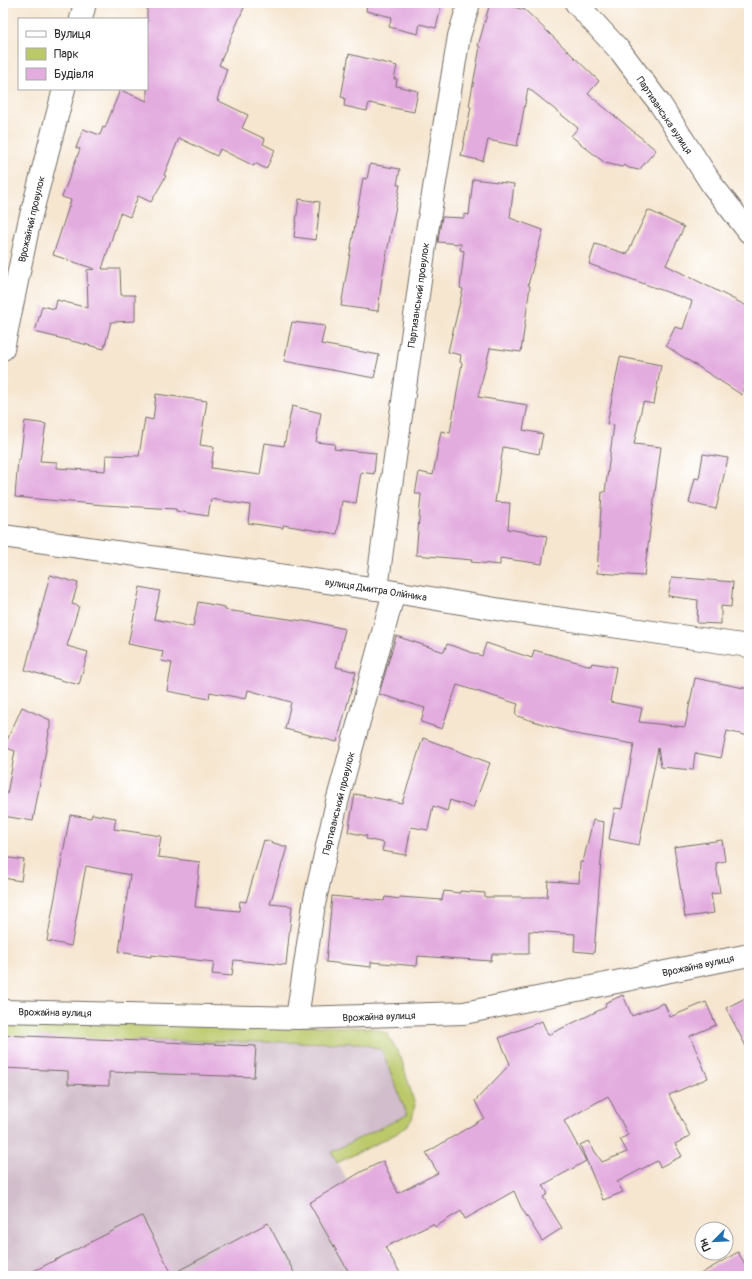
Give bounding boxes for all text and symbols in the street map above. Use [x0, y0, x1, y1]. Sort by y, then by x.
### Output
legend [18, 18, 148, 90]
text: Вулиця [54, 27, 91, 42]
text: Парк [54, 47, 79, 62]
text: Будівля [54, 67, 94, 82]
street label: Партизанська вулиця [634, 75, 695, 157]
street label: Врожайний провулок [16, 175, 48, 264]
street label: Партизанський провулок [406, 242, 432, 348]
street label: вулиця Дмитра Олійника [324, 576, 428, 604]
street label: Партизанський провулок [320, 751, 358, 856]
street label: Врожайна вулиця [661, 952, 736, 979]
street label: Врожайна вулиця [18, 1006, 92, 1020]
street label: Врожайна вулиця [342, 1010, 416, 1024]
north arrow [694, 1221, 734, 1261]
text: Пн [697, 1236, 714, 1253]

